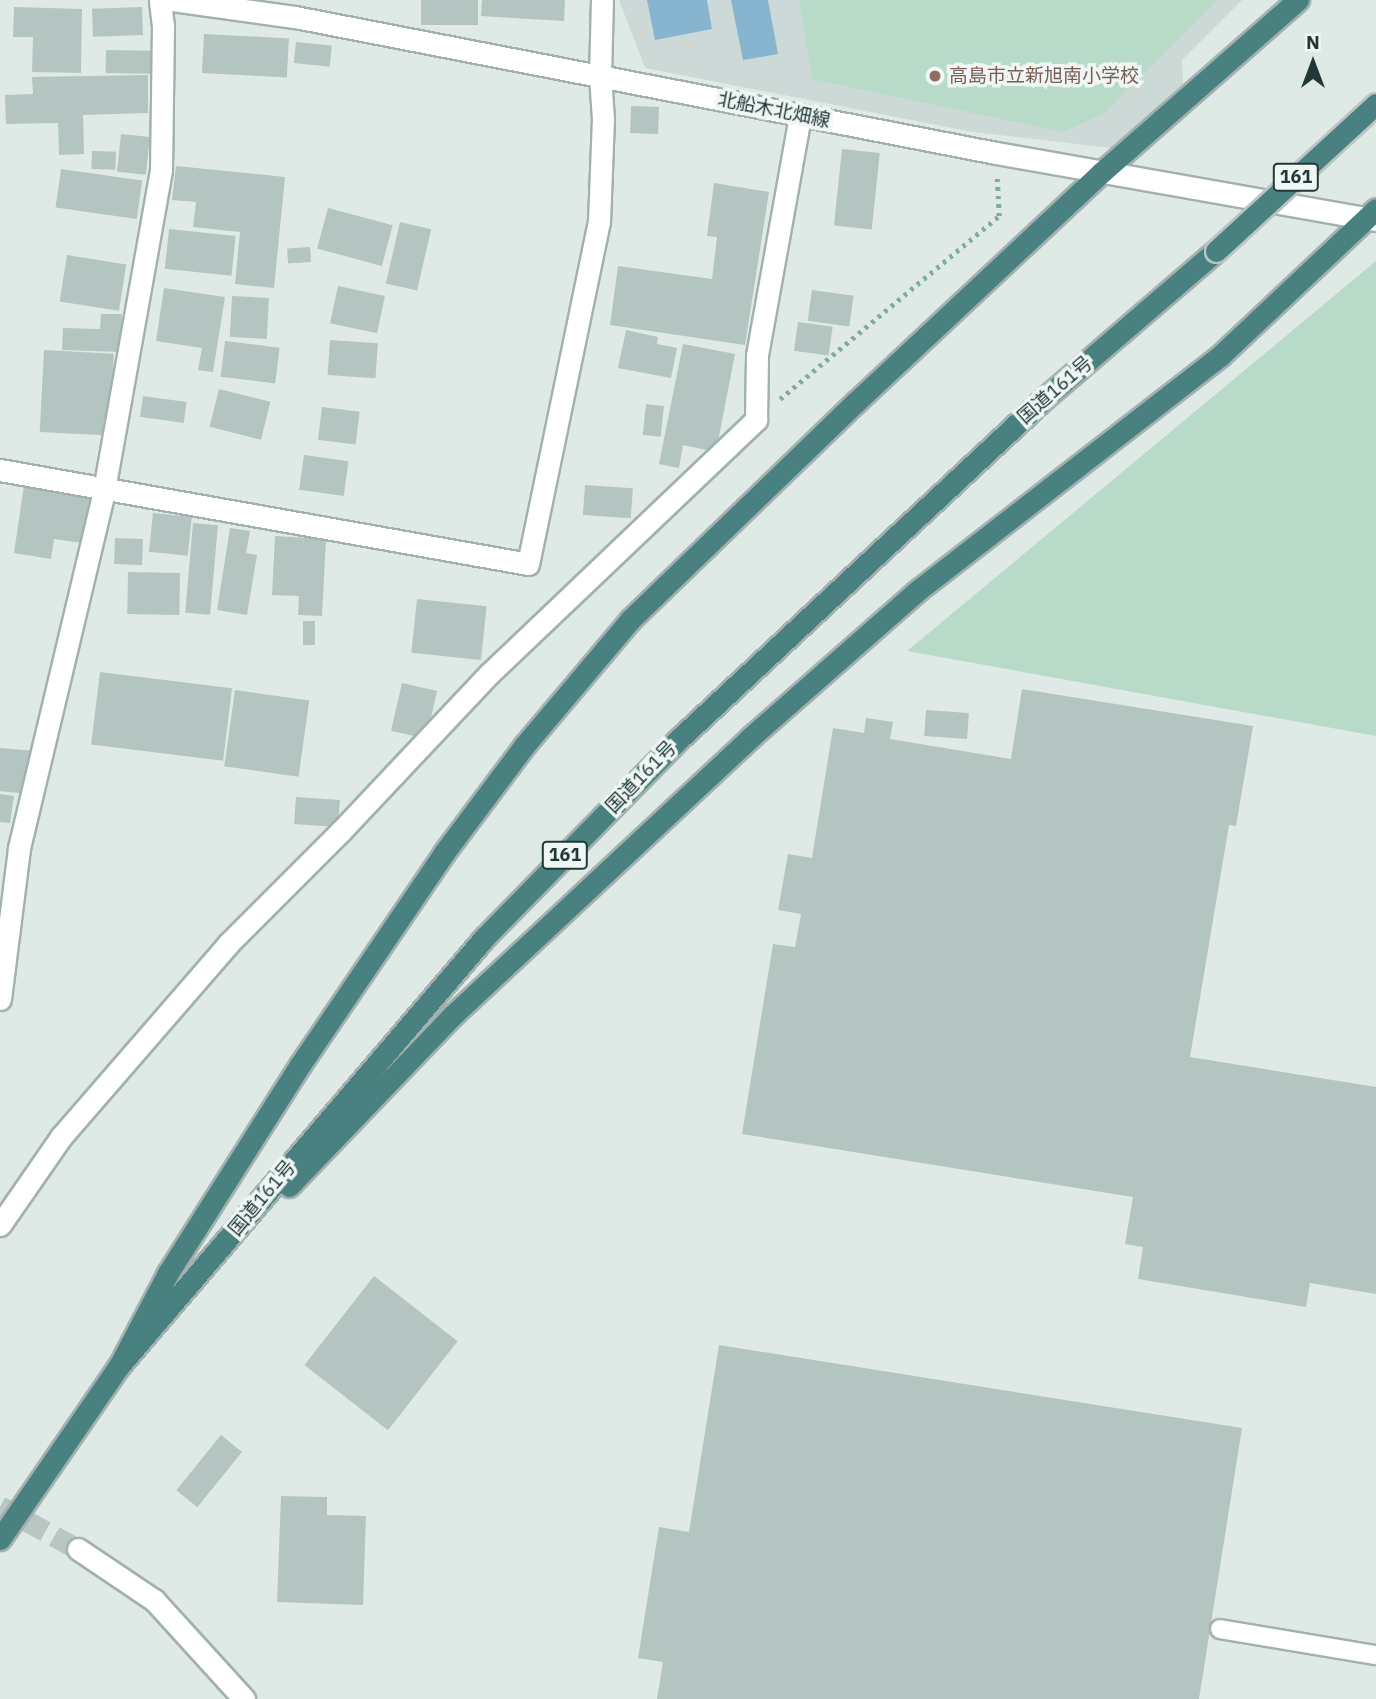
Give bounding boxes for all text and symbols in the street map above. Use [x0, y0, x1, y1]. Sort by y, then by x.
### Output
north arrow [1278, 28, 1348, 98]
text: N [1306, 30, 1320, 54]
place label: 高島市立新旭南小学校 [949, 65, 1139, 87]
marker: 高島市立新旭南小学校 [927, 68, 943, 84]
street label: 北船木北畑線 [716, 88, 832, 132]
road number: 161 [1272, 162, 1320, 192]
street label: 国道161号 [1013, 351, 1097, 429]
street label: 国道161号 [601, 736, 681, 818]
road number: 161 [540, 840, 590, 870]
street label: 国道161号 [224, 1156, 300, 1240]

